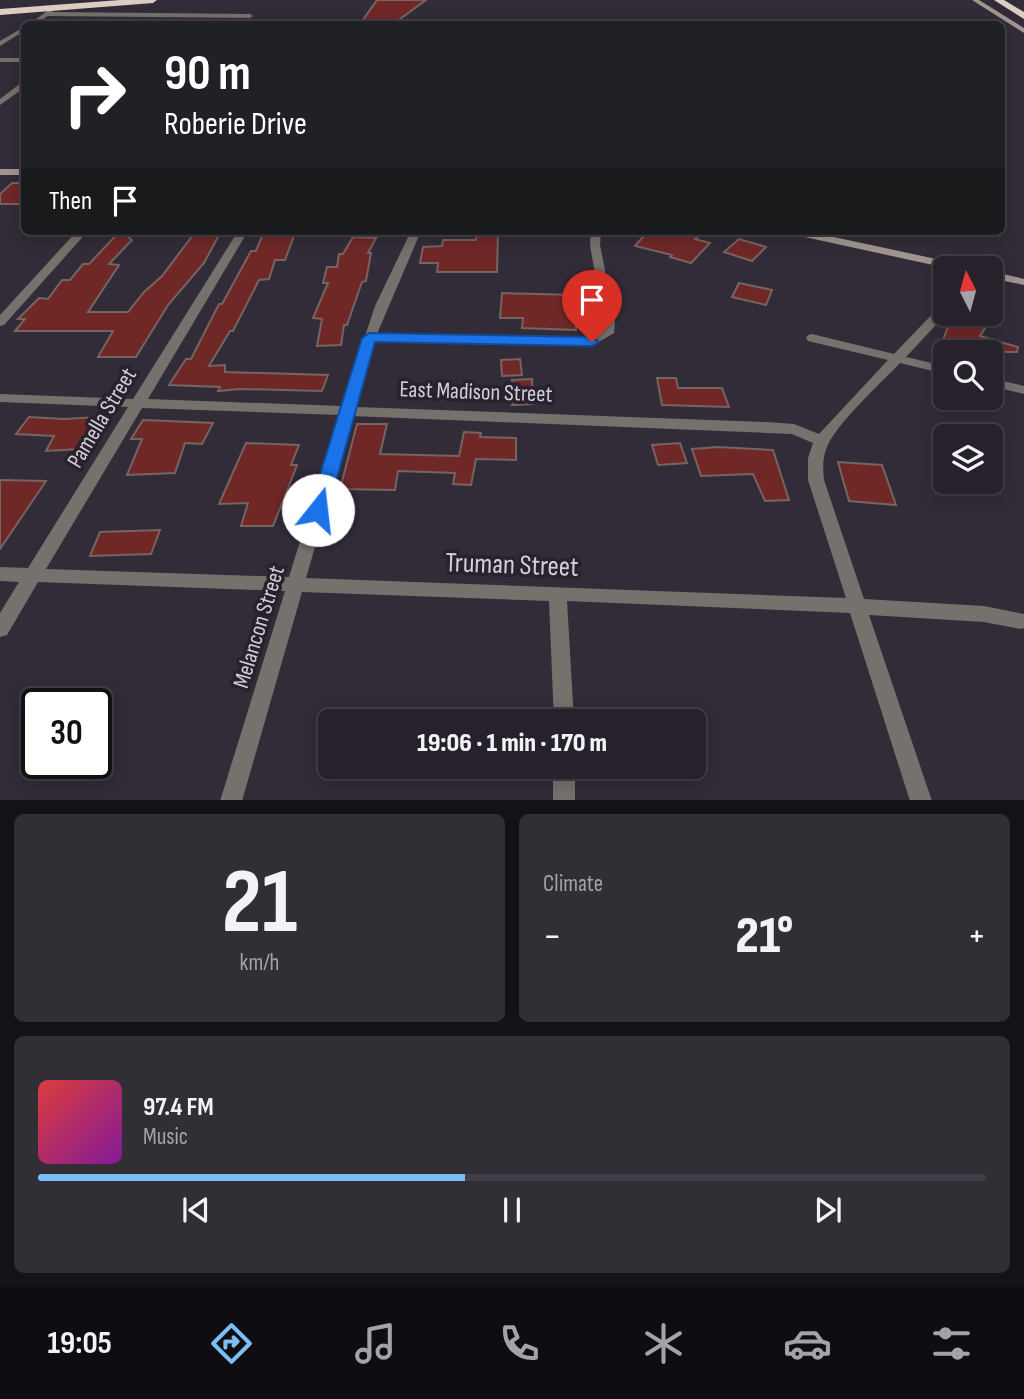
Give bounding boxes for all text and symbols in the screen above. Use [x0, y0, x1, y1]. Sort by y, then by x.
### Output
text: 90 m [164, 45, 251, 104]
icon: right [49, 49, 140, 140]
text: Roberie Drive [164, 105, 307, 144]
icon: arrive [106, 182, 144, 220]
text: Then [49, 186, 92, 217]
north arrow [933, 256, 1003, 326]
map controls [933, 256, 1003, 494]
pin [562, 270, 622, 342]
icon: arrive [573, 281, 611, 319]
button: search [933, 340, 1003, 410]
street label: Pamella Street [61, 363, 143, 473]
street label: East Madison Street [399, 375, 553, 409]
button: layers [933, 424, 1003, 494]
position arrow [281, 473, 355, 547]
street label: Truman Street [445, 546, 579, 584]
street label: Melancon Street [227, 562, 291, 692]
speed limit sign: 30 [21, 688, 112, 779]
text: 19:06 · 1 min · 170 m [417, 728, 607, 759]
text: 21 [222, 849, 297, 958]
text: Climate [543, 870, 603, 898]
text: 21° [736, 905, 794, 968]
text: − [543, 914, 562, 959]
text: + [967, 914, 986, 959]
text: km/h [240, 949, 279, 977]
text: 97.4 FM [143, 1092, 214, 1123]
text: Music [143, 1123, 188, 1151]
icon: previous [177, 1191, 215, 1229]
icon: pause [493, 1191, 531, 1229]
icon: next [809, 1191, 847, 1229]
icon: directions [207, 1319, 256, 1368]
icon: music [351, 1319, 400, 1368]
icon: phone [495, 1319, 544, 1368]
icon: climate [639, 1319, 688, 1368]
icon: car [783, 1319, 832, 1368]
icon: filters [927, 1319, 976, 1368]
text: 19:05 [48, 1324, 112, 1363]

